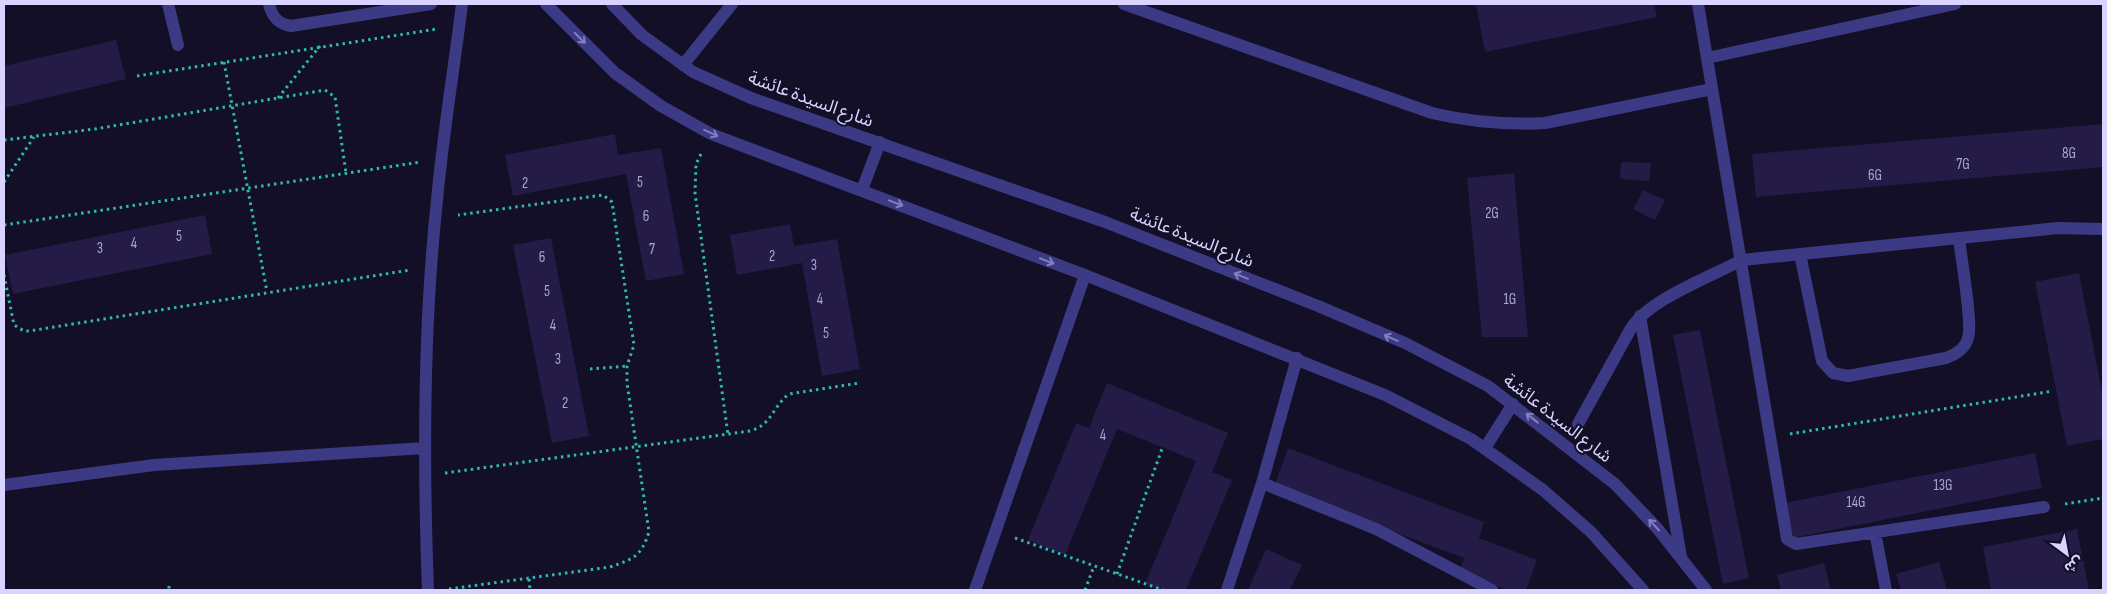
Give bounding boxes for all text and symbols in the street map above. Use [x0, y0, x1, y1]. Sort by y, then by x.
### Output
one-way arrow [574, 32, 587, 44]
street label: شارع السيدة عائشة [744, 67, 876, 135]
one-way arrow [703, 128, 718, 138]
house number: 8G [2062, 144, 2076, 163]
house number: 7G [1956, 155, 1970, 174]
house number: 6G [1868, 166, 1882, 185]
house number: 5 [637, 173, 643, 192]
house number: 2 [522, 174, 528, 193]
one-way arrow [888, 199, 903, 208]
street label: شارع السيدة عائشة [1126, 203, 1257, 275]
house number: 2G [1485, 204, 1499, 223]
house number: 6 [643, 207, 649, 226]
house number: 5 [176, 227, 182, 246]
house number: 4 [131, 234, 137, 253]
house number: 3 [97, 239, 103, 258]
house number: 7 [649, 240, 655, 259]
house number: 2 [769, 247, 775, 266]
house number: 6 [539, 248, 545, 267]
house number: 3 [811, 256, 817, 275]
one-way arrow [1040, 257, 1055, 266]
one-way arrow [1234, 271, 1249, 280]
house number: 5 [544, 282, 550, 301]
house number: 4 [817, 290, 823, 309]
house number: 1G [1504, 290, 1516, 309]
house number: 4 [550, 316, 556, 335]
house number: 5 [823, 324, 829, 343]
one-way arrow [1384, 332, 1399, 342]
house number: 3 [555, 350, 561, 369]
street label: شارع السيدة عائشة [1497, 370, 1616, 470]
house number: 2 [562, 394, 568, 413]
one-way arrow [1525, 413, 1538, 424]
house number: 4 [1100, 426, 1106, 445]
house number: 13G [1933, 476, 1953, 495]
house number: 14G [1846, 493, 1866, 512]
one-way arrow [1648, 518, 1660, 531]
north arrow [2042, 529, 2092, 579]
text: ش [2061, 552, 2086, 577]

